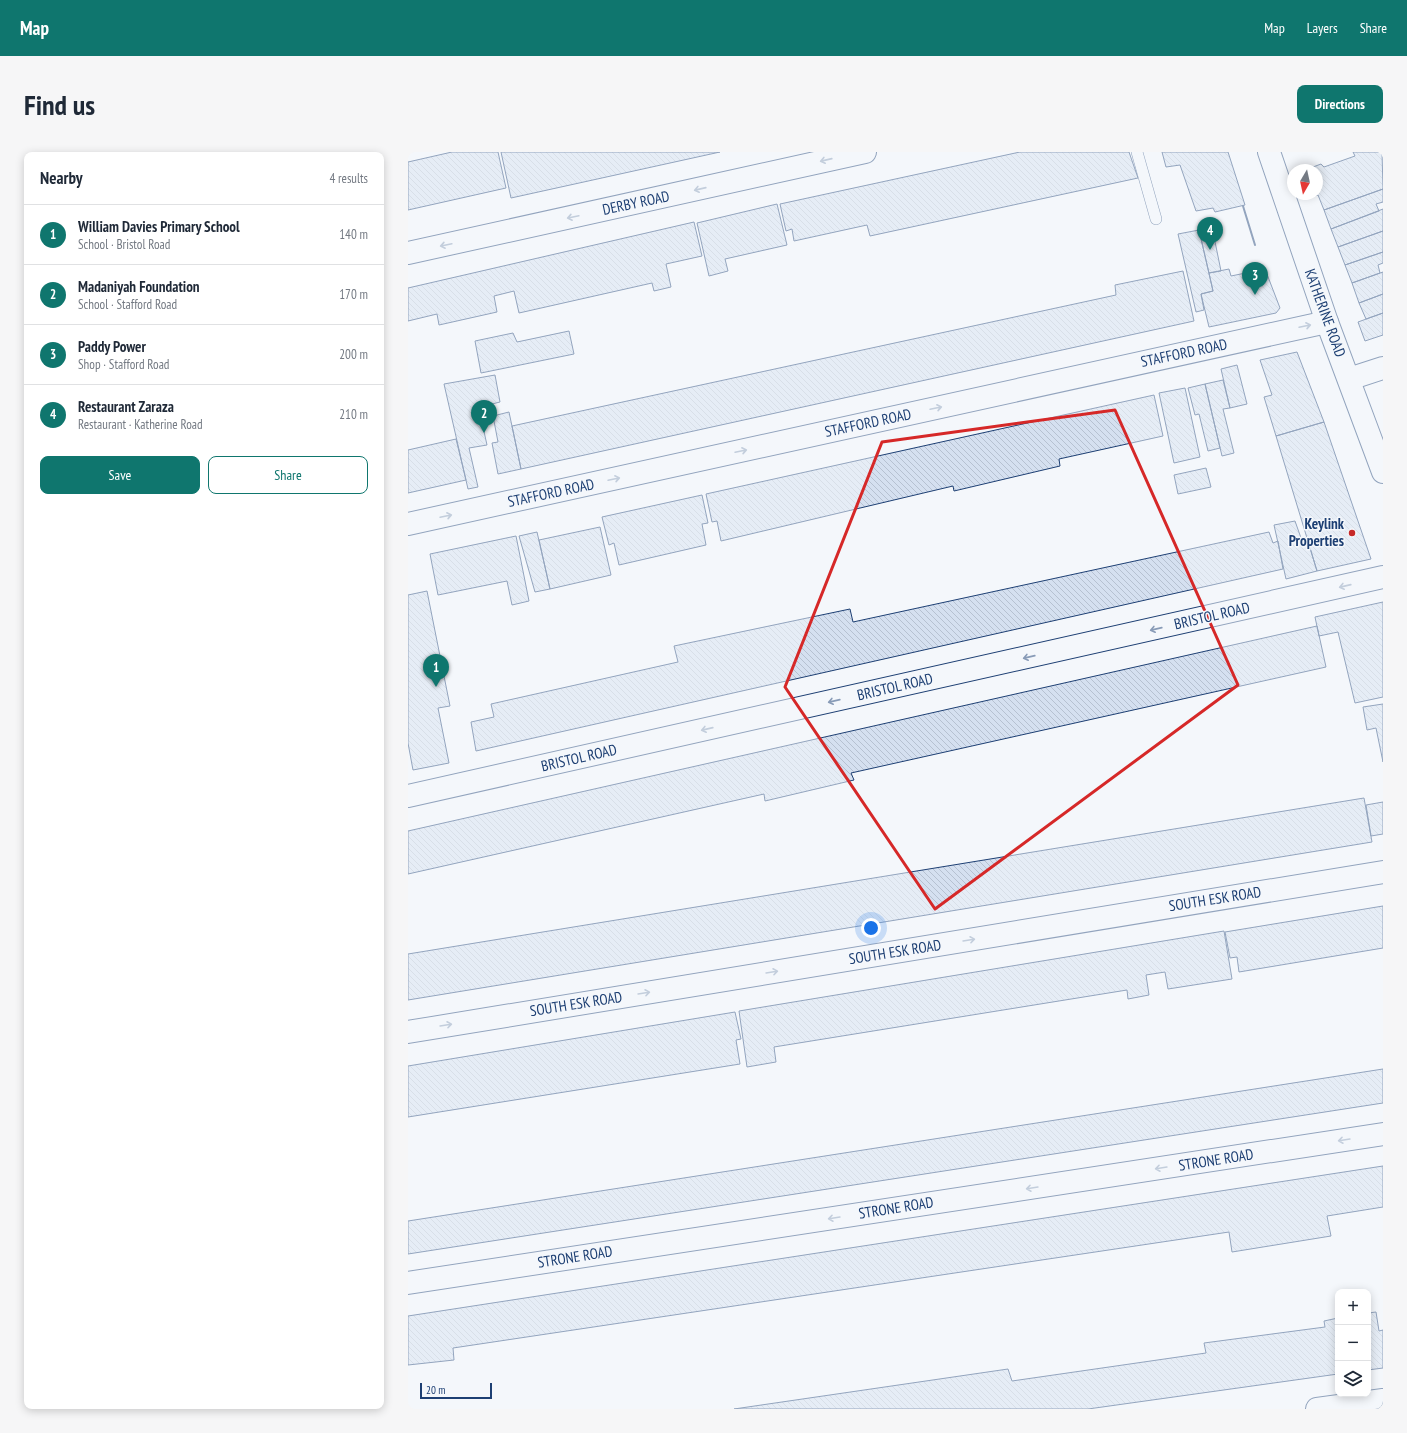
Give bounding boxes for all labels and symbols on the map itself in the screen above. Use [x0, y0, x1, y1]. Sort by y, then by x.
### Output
one-way arrow [820, 157, 833, 165]
north arrow [1287, 164, 1323, 200]
one-way arrow [693, 185, 706, 193]
street label: DERBY ROAD [601, 186, 671, 219]
one-way arrow [566, 213, 579, 221]
pin: 4 [1197, 217, 1223, 250]
one-way arrow [439, 241, 452, 249]
pin: 3 [1242, 262, 1268, 295]
street label: KATHERINE ROAD [1301, 266, 1350, 360]
one-way arrow [1299, 322, 1312, 330]
street label: STAFFORD ROAD [1139, 334, 1229, 371]
pin: 2 [471, 400, 497, 433]
one-way arrow [929, 403, 942, 411]
street label: STAFFORD ROAD [823, 404, 913, 441]
one-way arrow [734, 446, 747, 454]
street label: STAFFORD ROAD [506, 474, 596, 511]
one-way arrow [607, 474, 620, 482]
one-way arrow [439, 511, 452, 519]
place label: Keylink Properties [1289, 514, 1345, 550]
marker: Keylink Properties [1347, 528, 1357, 538]
one-way arrow [1339, 582, 1352, 590]
street label: BRISTOL ROAD [1172, 598, 1252, 633]
one-way arrow [1150, 625, 1163, 633]
one-way arrow [1023, 653, 1036, 661]
pin: 1 [423, 654, 449, 687]
street label: BRISTOL ROAD [855, 669, 935, 704]
one-way arrow [828, 697, 841, 705]
one-way arrow [701, 726, 714, 734]
street label: BRISTOL ROAD [539, 740, 619, 775]
street label: SOUTH ESK ROAD [1167, 882, 1263, 915]
your location [861, 918, 881, 938]
street label: SOUTH ESK ROAD [847, 935, 943, 968]
one-way arrow [963, 935, 976, 943]
one-way arrow [765, 968, 778, 976]
street label: SOUTH ESK ROAD [528, 987, 624, 1020]
one-way arrow [637, 989, 650, 997]
one-way arrow [440, 1021, 453, 1029]
one-way arrow [1338, 1136, 1351, 1144]
street label: STRONE ROAD [1177, 1144, 1255, 1175]
one-way arrow [1155, 1164, 1168, 1172]
one-way arrow [1026, 1184, 1039, 1192]
street label: STRONE ROAD [857, 1192, 935, 1223]
one-way arrow [828, 1214, 841, 1222]
street label: STRONE ROAD [536, 1241, 614, 1272]
scale bar [420, 1381, 492, 1400]

